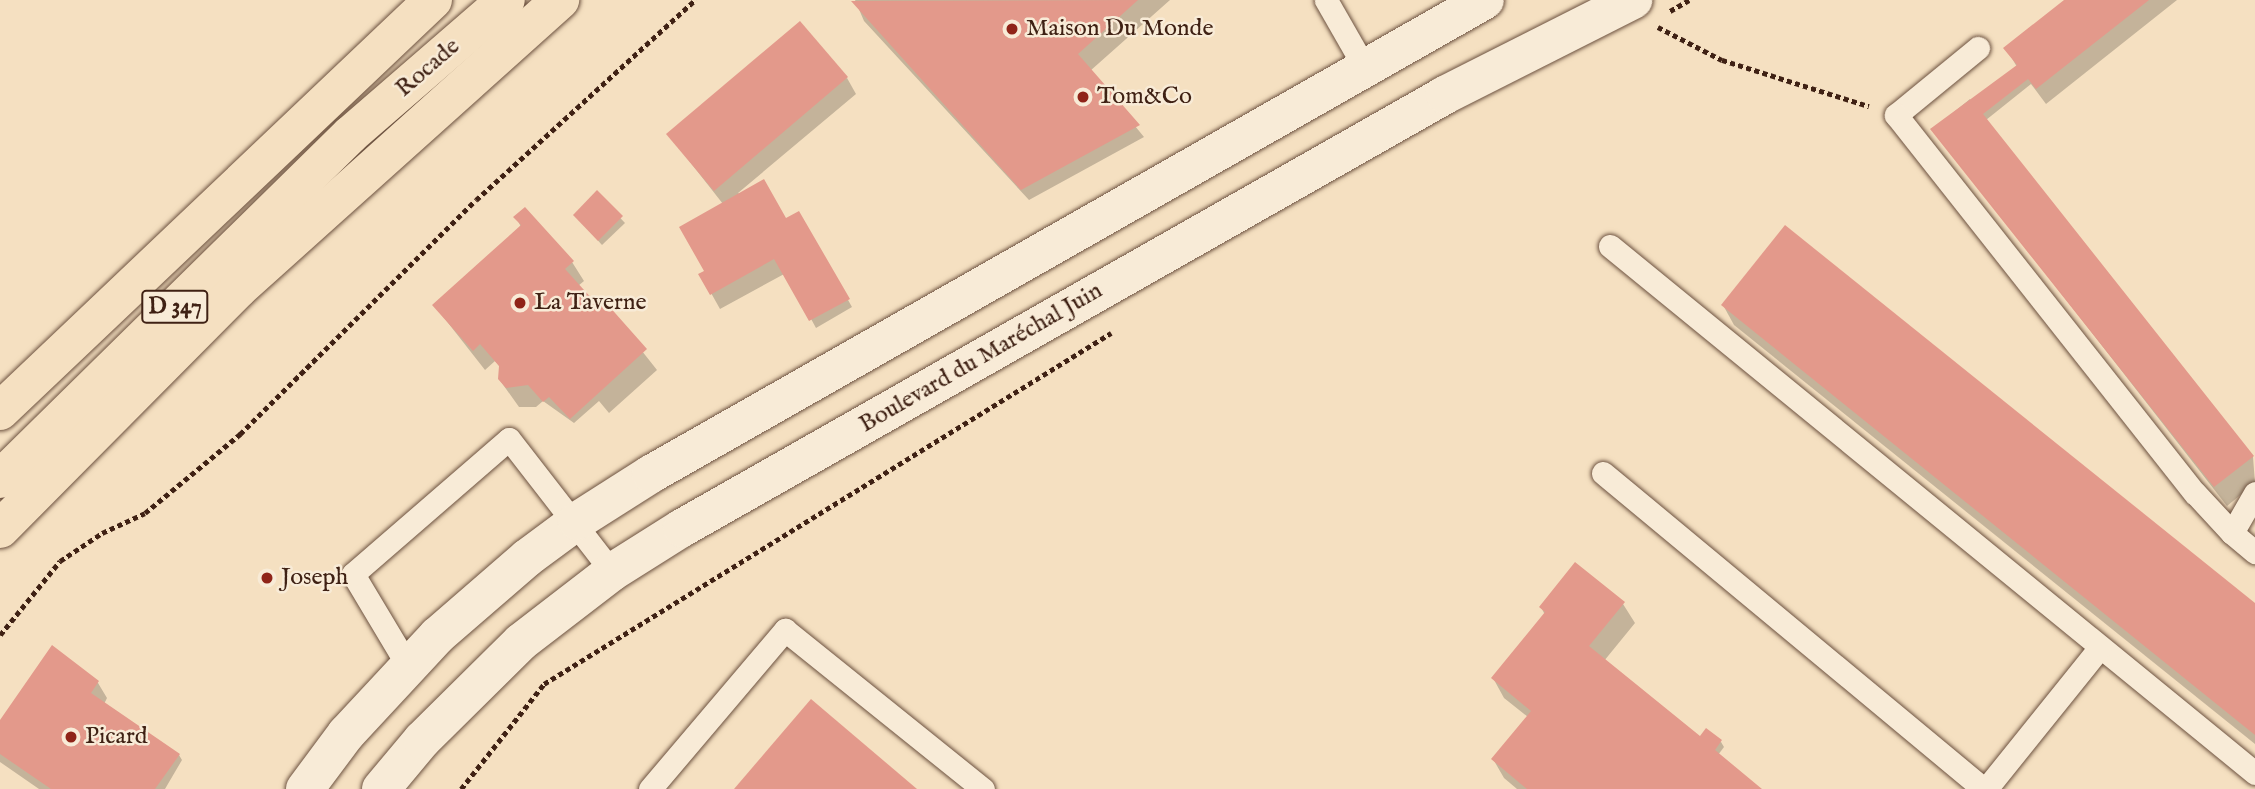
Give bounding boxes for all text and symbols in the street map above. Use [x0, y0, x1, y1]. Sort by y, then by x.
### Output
place label: Maison Du Monde [1026, 15, 1213, 43]
marker: Maison Du Monde [1004, 21, 1020, 37]
street label: Rocade [390, 32, 466, 104]
place label: Tom&Co [1097, 83, 1192, 111]
marker: Tom&Co [1075, 89, 1091, 105]
street label: Boulevard du Maréchal Juin [854, 277, 1108, 439]
road number: D 347 [140, 288, 210, 326]
place label: La Taverne [534, 289, 647, 317]
marker: La Taverne [512, 295, 528, 311]
place label: Joseph [281, 564, 348, 592]
marker: Joseph [259, 570, 275, 586]
place label: Picard [85, 723, 147, 751]
marker: Picard [63, 729, 79, 745]

